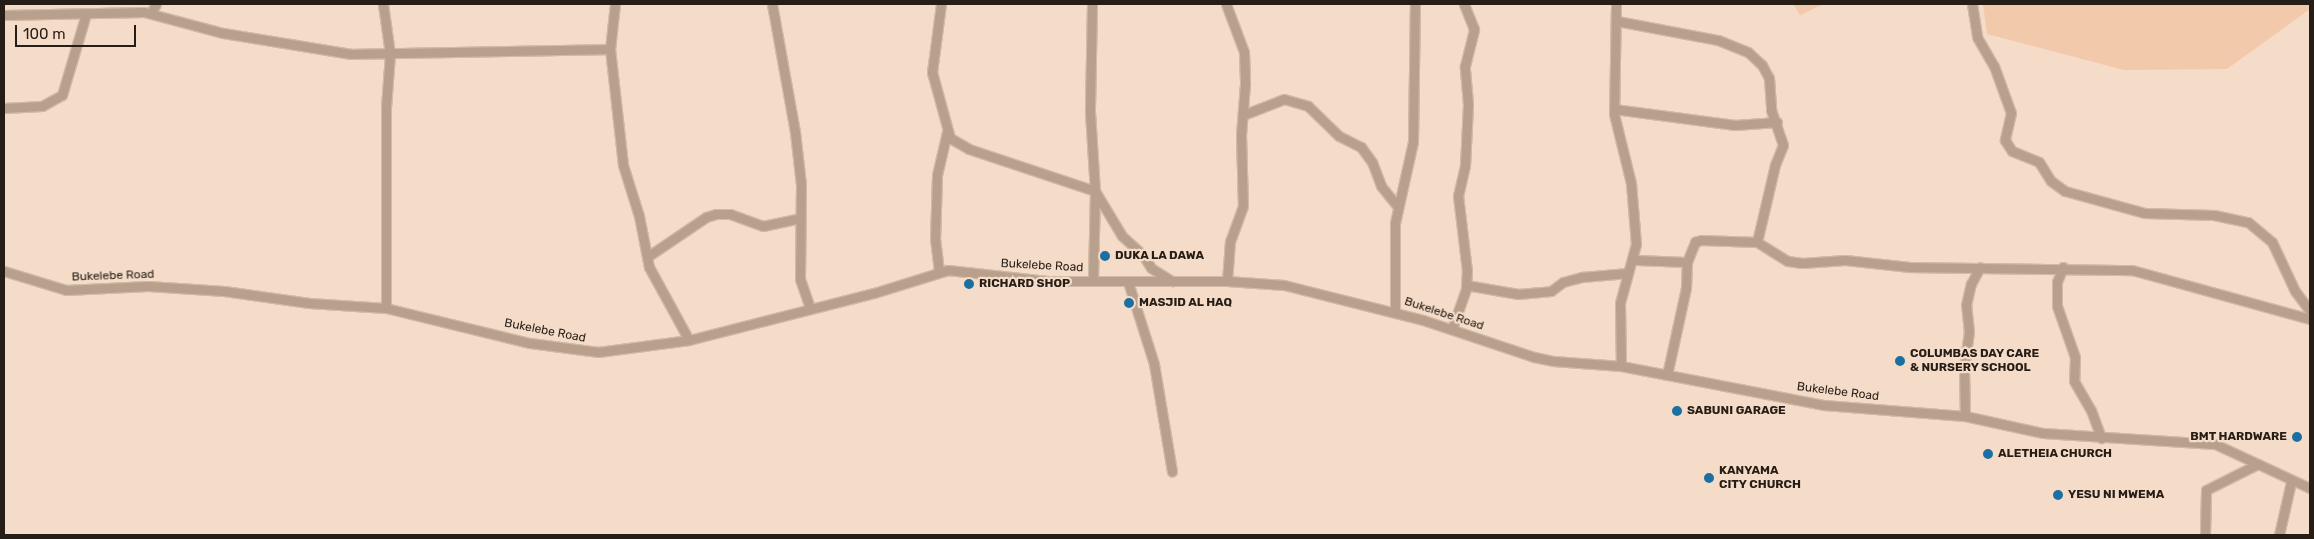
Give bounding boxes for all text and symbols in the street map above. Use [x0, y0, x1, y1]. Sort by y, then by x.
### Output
scale bar [18, 15, 139, 47]
text: 100 m [23, 25, 65, 43]
place label: DUKA LA DAWA [1115, 249, 1205, 263]
marker: DUKA LA DAWA [1099, 250, 1111, 262]
street label: Bukelebe Road [1000, 257, 1084, 275]
street label: Bukelebe Road [71, 267, 155, 285]
place label: RICHARD SHOP [979, 277, 1070, 291]
marker: RICHARD SHOP [963, 278, 975, 290]
street label: Bukelebe Road [1402, 294, 1486, 334]
place label: MASJID AL HAQ [1139, 296, 1233, 310]
marker: MASJID AL HAQ [1123, 297, 1135, 309]
street label: Bukelebe Road [503, 316, 587, 346]
place label: COLUMBAS DAY CARE & NURSERY SCHOOL [1910, 347, 2040, 375]
marker: COLUMBAS DAY CARE & NURSERY SCHOOL [1894, 355, 1906, 367]
street label: Bukelebe Road [1796, 380, 1880, 404]
place label: SABUNI GARAGE [1687, 404, 1786, 418]
marker: SABUNI GARAGE [1671, 405, 1683, 417]
place label: BMT HARDWARE [2190, 430, 2287, 444]
marker: BMT HARDWARE [2291, 431, 2303, 443]
place label: ALETHEIA CHURCH [1998, 447, 2112, 461]
marker: ALETHEIA CHURCH [1982, 448, 1994, 460]
place label: KANYAMA CITY CHURCH [1719, 464, 1801, 492]
marker: KANYAMA CITY CHURCH [1703, 472, 1715, 484]
place label: YESU NI MWEMA [2068, 488, 2164, 502]
marker: YESU NI MWEMA [2052, 489, 2064, 501]

